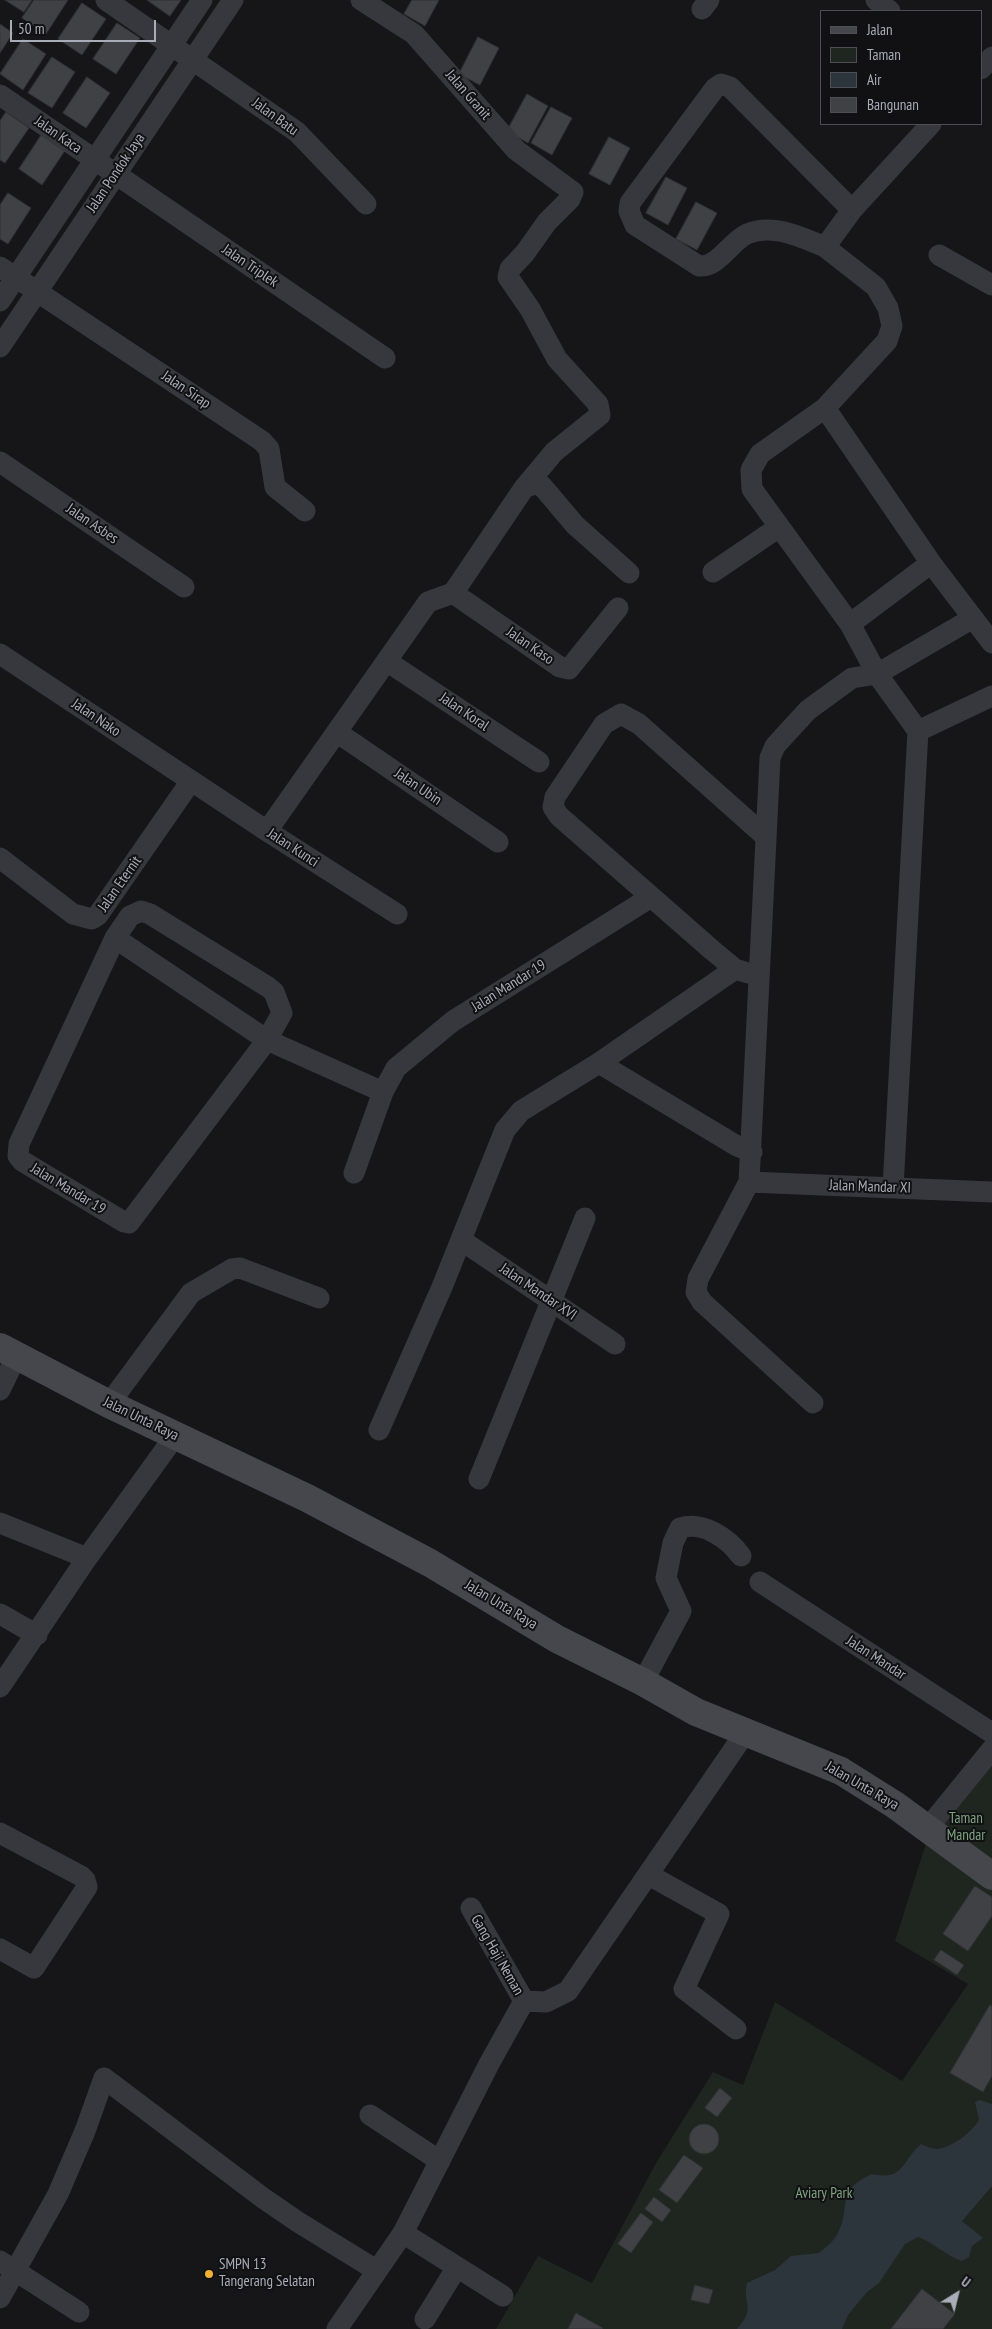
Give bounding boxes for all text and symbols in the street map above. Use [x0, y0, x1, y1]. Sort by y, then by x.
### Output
scale bar [12, 10, 159, 42]
legend [820, 10, 982, 125]
text: 50 m [18, 19, 44, 38]
text: Jalan [867, 20, 893, 39]
text: Taman [867, 45, 901, 64]
street label: Jalan Granit [441, 66, 495, 124]
text: Air [867, 70, 881, 89]
street label: Jalan Batu [248, 94, 302, 140]
text: Bangunan [867, 95, 919, 114]
street label: Jalan Kaca [31, 112, 85, 158]
street label: Jalan Pondok Jaya [83, 130, 149, 216]
street label: Jalan Triplek [219, 241, 281, 291]
street label: Jalan Sirap [158, 367, 214, 413]
street label: Jalan Asbes [63, 500, 121, 548]
street label: Jalan Kaso [503, 623, 557, 669]
street label: Jalan Koral [436, 689, 492, 735]
street label: Jalan Nako [68, 695, 124, 741]
street label: Jalan Ubin [391, 765, 445, 809]
street label: Jalan Kunci [264, 825, 322, 871]
street label: Jalan Eternit [94, 853, 146, 915]
street label: Jalan Mandar 19 [468, 956, 550, 1016]
street label: Jalan Mandar 19 [27, 1160, 109, 1218]
street label: Jalan Mandar XI [829, 1177, 911, 1197]
street label: Jalan Mandar XVI [496, 1260, 580, 1324]
street label: Jalan Unta Raya [100, 1393, 182, 1445]
street label: Jalan Unta Raya [461, 1576, 541, 1634]
street label: Jalan Mandar [843, 1632, 909, 1684]
street label: Jalan Unta Raya [822, 1758, 902, 1814]
park label: Taman Mandar [947, 1810, 985, 1845]
street label: Gang Haji Neman [467, 1912, 527, 1998]
park label: Aviary Park [796, 2185, 852, 2203]
place label: SMPN 13 Tangerang Selatan [219, 2256, 315, 2291]
marker: SMPN 13 Tangerang Selatan [203, 2268, 215, 2280]
north arrow [932, 2269, 982, 2319]
text: U [958, 2272, 974, 2291]

